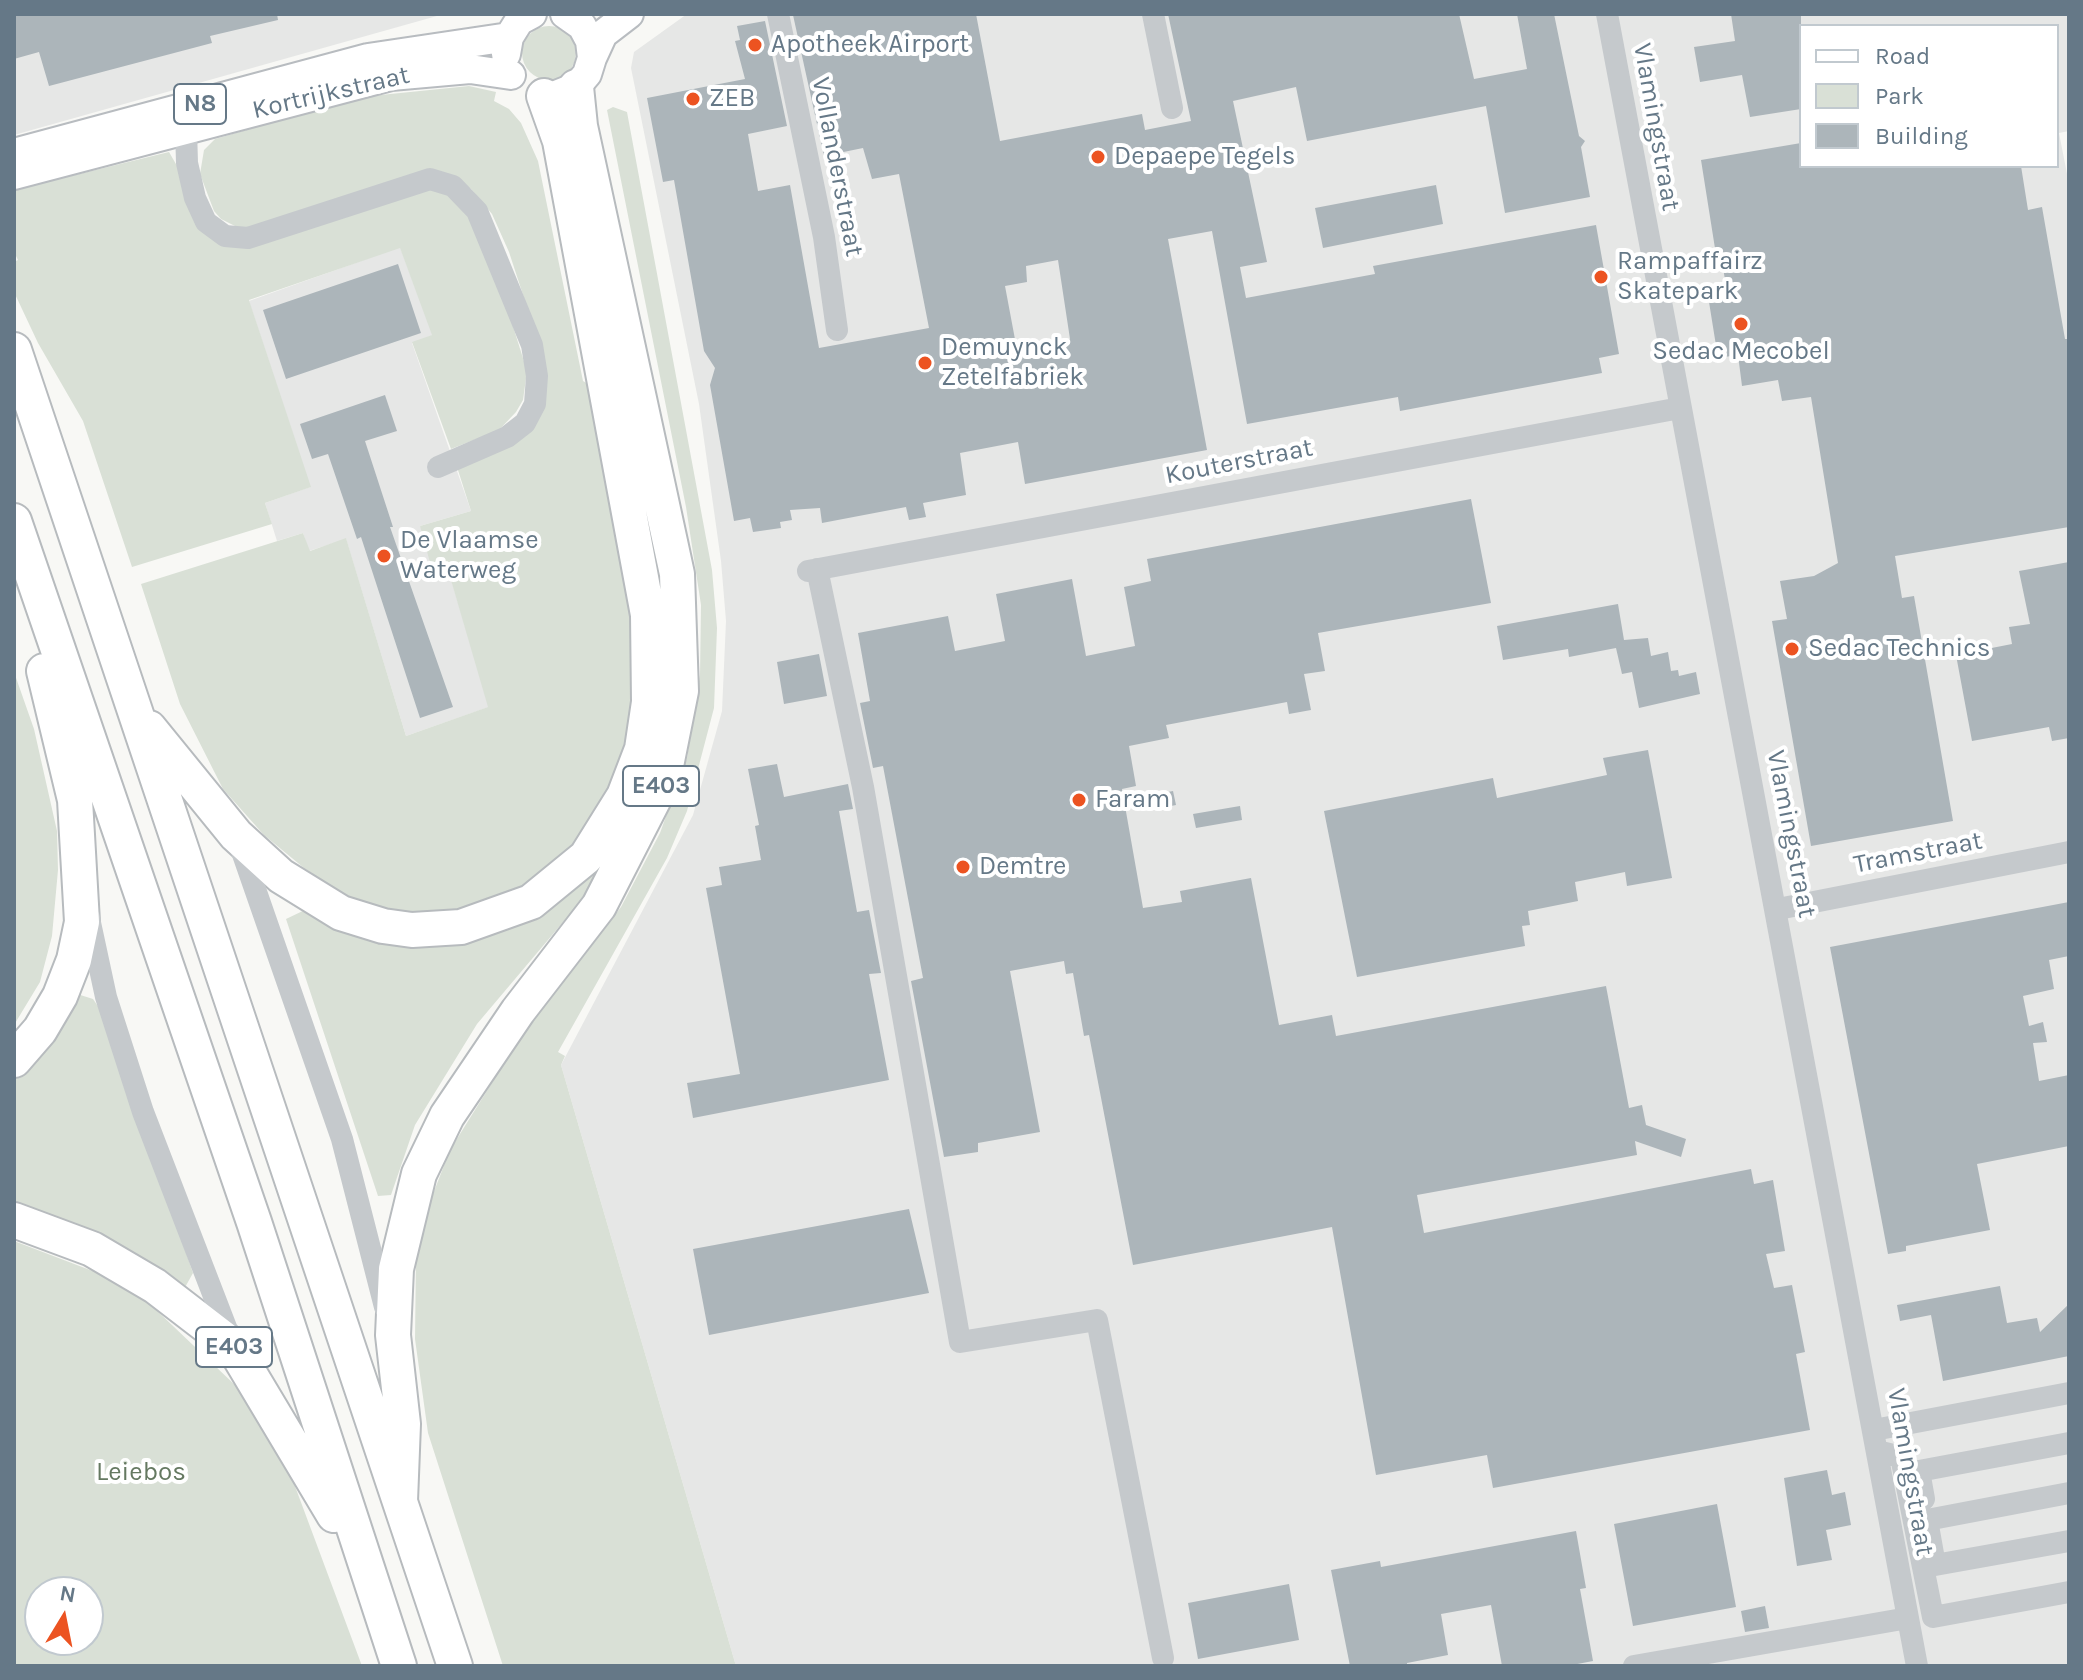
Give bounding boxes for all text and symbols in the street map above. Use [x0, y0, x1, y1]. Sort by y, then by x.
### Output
legend [1799, 24, 2059, 168]
place label: Apotheek Airport [771, 29, 969, 61]
marker: Apotheek Airport [746, 36, 764, 54]
street label: Vlamingstraat [1626, 41, 1686, 213]
text: Road [1875, 42, 1930, 70]
street label: Kortrijkstraat [249, 60, 413, 126]
street label: Vollanderstraat [804, 75, 870, 259]
text: Park [1875, 82, 1924, 110]
place label: ZEB [709, 83, 755, 115]
road number: N8 [174, 84, 226, 124]
marker: ZEB [684, 90, 702, 108]
text: Building [1875, 122, 1968, 150]
place label: Depaepe Tegels [1114, 141, 1295, 173]
marker: Depaepe Tegels [1089, 148, 1107, 166]
place label: Rampaffairz Skatepark [1617, 246, 1763, 308]
marker: Rampaffairz Skatepark [1592, 268, 1610, 286]
marker: Sedac Mecobel [1732, 315, 1750, 333]
place label: Demuynck Zetelfabriek [941, 332, 1084, 394]
place label: Sedac Mecobel [1652, 336, 1830, 368]
marker: Demuynck Zetelfabriek [916, 354, 934, 372]
street label: Kouterstraat [1163, 432, 1315, 492]
place label: De Vlaamse Waterweg [400, 525, 539, 586]
marker: De Vlaamse Waterweg [375, 547, 393, 565]
place label: Sedac Technics [1808, 633, 1990, 665]
marker: Sedac Technics [1783, 640, 1801, 658]
street label: Vlamingstraat [1759, 748, 1823, 920]
road number: E403 [623, 766, 699, 806]
place label: Faram [1095, 784, 1170, 816]
marker: Faram [1070, 791, 1088, 809]
street label: Tramstraat [1851, 825, 1985, 881]
place label: Demtre [979, 851, 1066, 883]
marker: Demtre [954, 858, 972, 876]
road number: E403 [196, 1327, 272, 1367]
street label: Vlamingstraat [1880, 1386, 1940, 1558]
park label: Leiebos [96, 1457, 186, 1489]
north arrow [24, 1576, 104, 1656]
text: N [58, 1580, 78, 1609]

